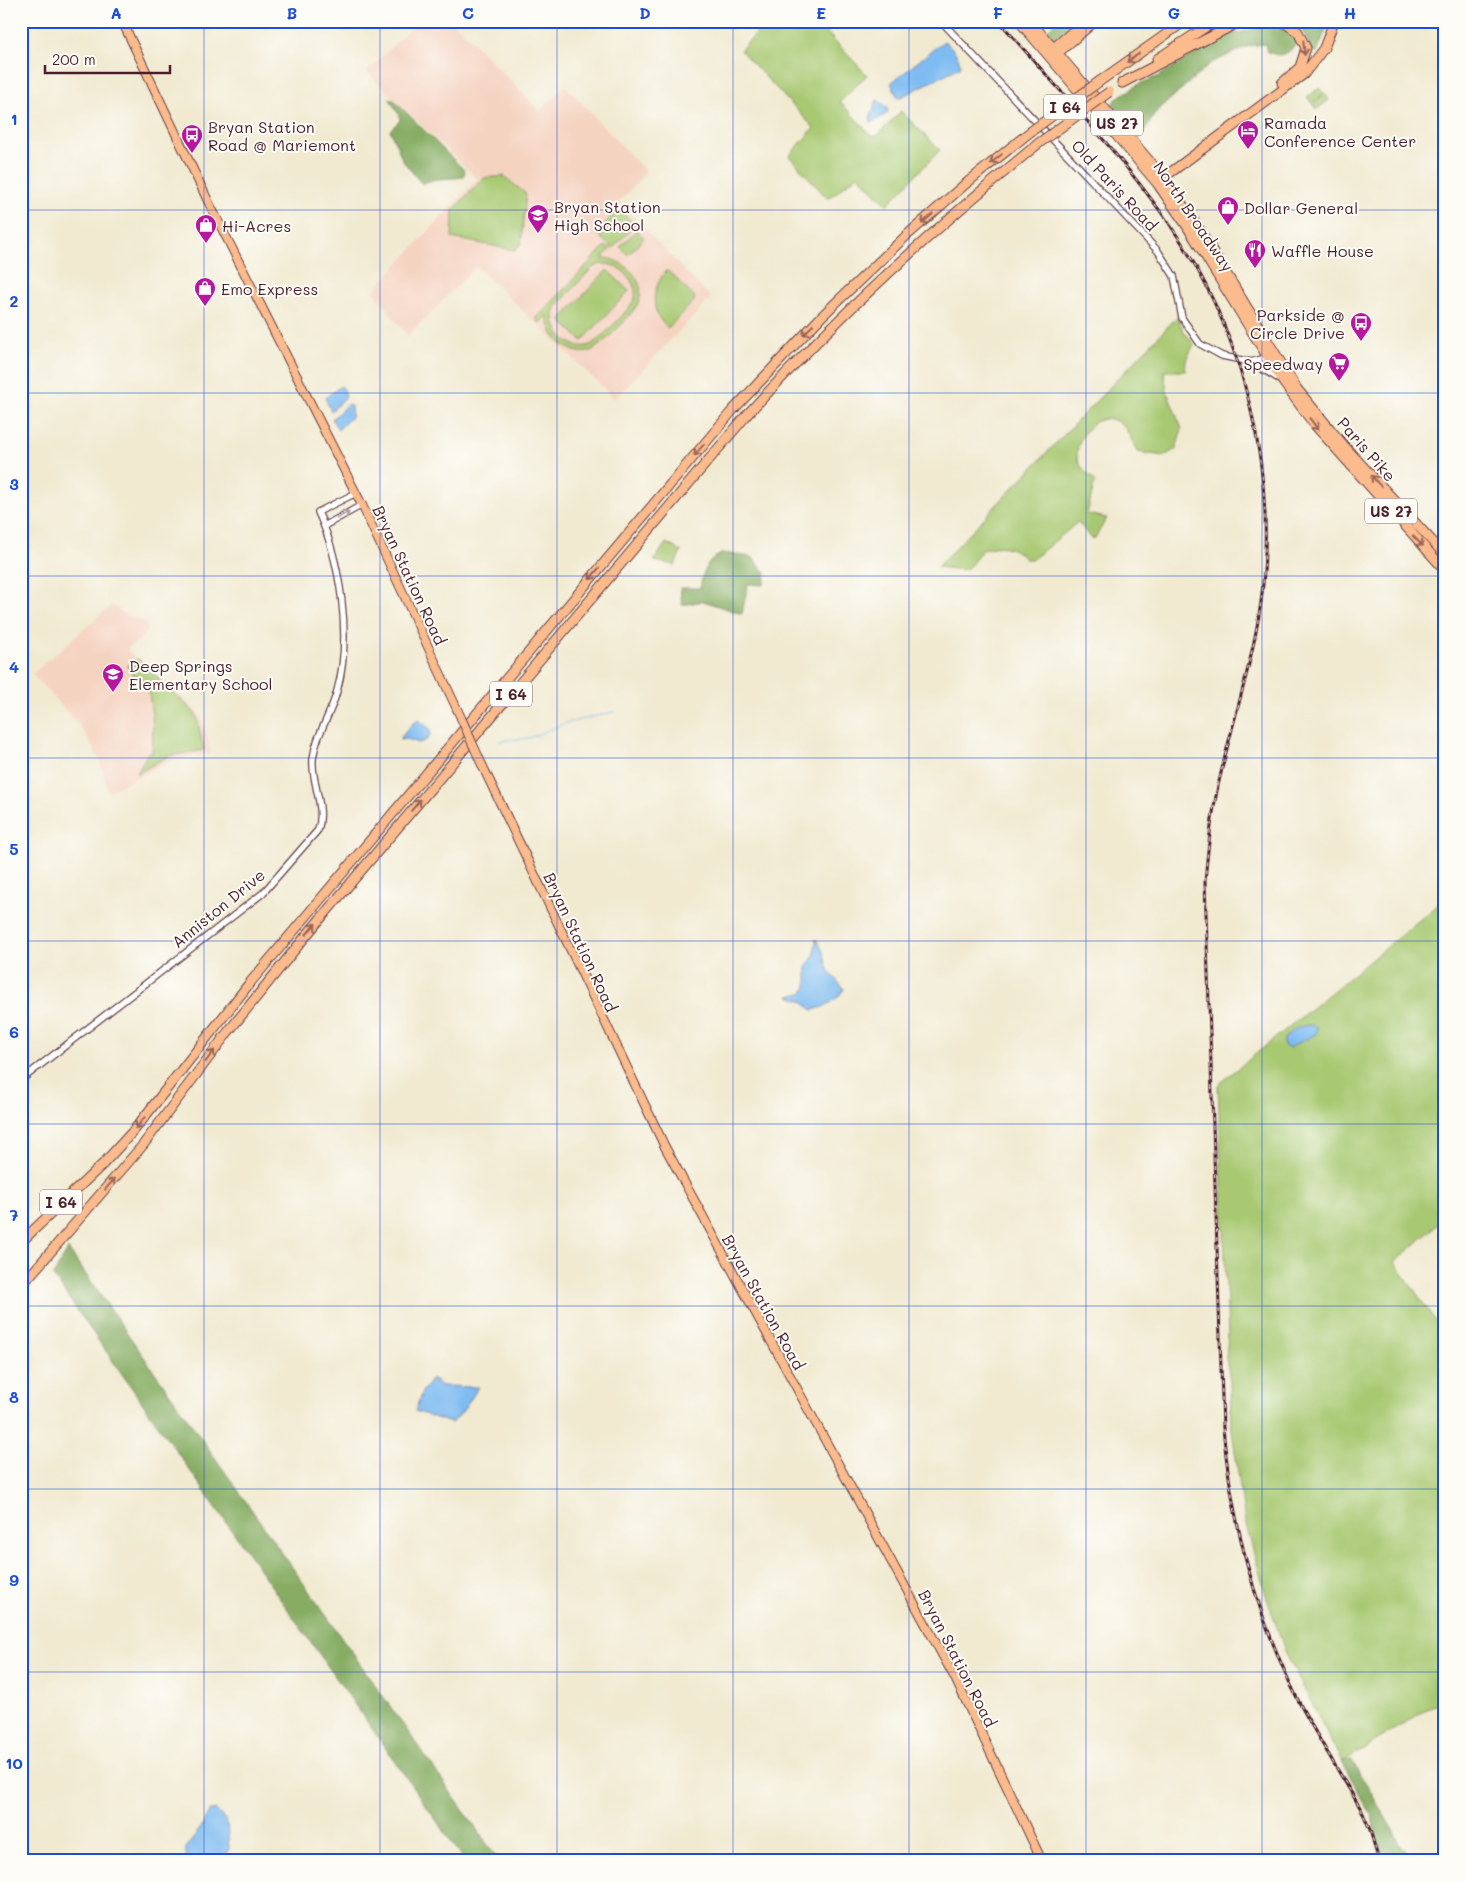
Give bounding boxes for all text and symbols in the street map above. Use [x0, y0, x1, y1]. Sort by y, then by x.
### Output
text: A [110, 2, 122, 23]
text: B [287, 2, 297, 23]
text: C [462, 2, 474, 23]
text: D [639, 2, 651, 23]
text: E [816, 2, 826, 23]
text: F [993, 2, 1003, 23]
text: G [1168, 2, 1180, 23]
text: H [1344, 2, 1356, 23]
one-way arrow [1299, 40, 1309, 56]
scale bar [45, 42, 170, 74]
text: 200 m [52, 49, 96, 69]
one-way arrow [1126, 53, 1140, 63]
road number: I 64 [1044, 94, 1086, 120]
text: 1 [10, 108, 18, 129]
road number: US 27 [1091, 110, 1143, 136]
place label: Ramada Conference Center [1264, 112, 1416, 151]
place label: Bryan Station Road @ Mariemont [208, 116, 356, 155]
hotel icon: Ramada Conference Center [1236, 119, 1260, 150]
bus stop icon: Bryan Station Road @ Mariemont [180, 123, 204, 154]
street label: Old Paris Road [1067, 135, 1163, 235]
one-way arrow [990, 154, 1003, 165]
street label: North Broadway [1149, 157, 1239, 275]
shop icon: Dollar General [1216, 195, 1240, 226]
place label: Bryan Station High School [554, 196, 661, 235]
place label: Dollar General [1244, 197, 1358, 218]
school or university icon: Bryan Station High School [526, 203, 550, 234]
shop icon: Hi-Acres [194, 213, 218, 244]
one-way arrow [920, 213, 933, 224]
place label: Hi-Acres [222, 215, 291, 236]
restaurant icon: Waffle House [1243, 238, 1267, 269]
place label: Waffle House [1271, 240, 1374, 261]
shop icon: Emo Express [193, 276, 217, 307]
place label: Emo Express [221, 278, 318, 299]
text: 2 [10, 290, 19, 311]
place label: Parkside @ Circle Drive [1250, 304, 1345, 343]
bus stop icon: Parkside @ Circle Drive [1349, 311, 1373, 342]
one-way arrow [802, 324, 815, 336]
supermarket icon: Speedway [1327, 351, 1351, 382]
place label: Speedway [1243, 353, 1323, 374]
street label: Paris Pike [1333, 412, 1401, 486]
one-way arrow [1309, 417, 1319, 431]
one-way arrow [694, 443, 705, 456]
text: 3 [9, 473, 19, 494]
one-way arrow [1370, 475, 1382, 488]
road number: US 27 [1365, 498, 1417, 524]
street label: Bryan Station Road [368, 502, 452, 648]
one-way arrow [335, 510, 350, 520]
one-way arrow [1412, 535, 1424, 547]
one-way arrow [589, 568, 600, 581]
place label: Deep Springs Elementary School [129, 655, 273, 694]
text: 4 [9, 656, 19, 677]
school or university icon: Deep Springs Elementary School [101, 662, 125, 693]
road number: I 64 [490, 682, 532, 706]
one-way arrow [411, 799, 422, 812]
text: 5 [9, 838, 19, 859]
street label: Anniston Drive [167, 864, 269, 952]
street label: Bryan Station Road [539, 869, 623, 1015]
one-way arrow [306, 923, 317, 936]
text: 6 [9, 1021, 19, 1042]
one-way arrow [205, 1049, 215, 1063]
one-way arrow [135, 1116, 146, 1129]
one-way arrow [105, 1178, 116, 1191]
road number: I 64 [40, 1190, 82, 1214]
text: 7 [10, 1204, 19, 1225]
street label: Bryan Station Road [718, 1231, 810, 1373]
text: 8 [9, 1386, 19, 1407]
text: 9 [9, 1569, 19, 1590]
street label: Bryan Station Road [914, 1586, 1002, 1730]
text: 10 [5, 1752, 23, 1773]

